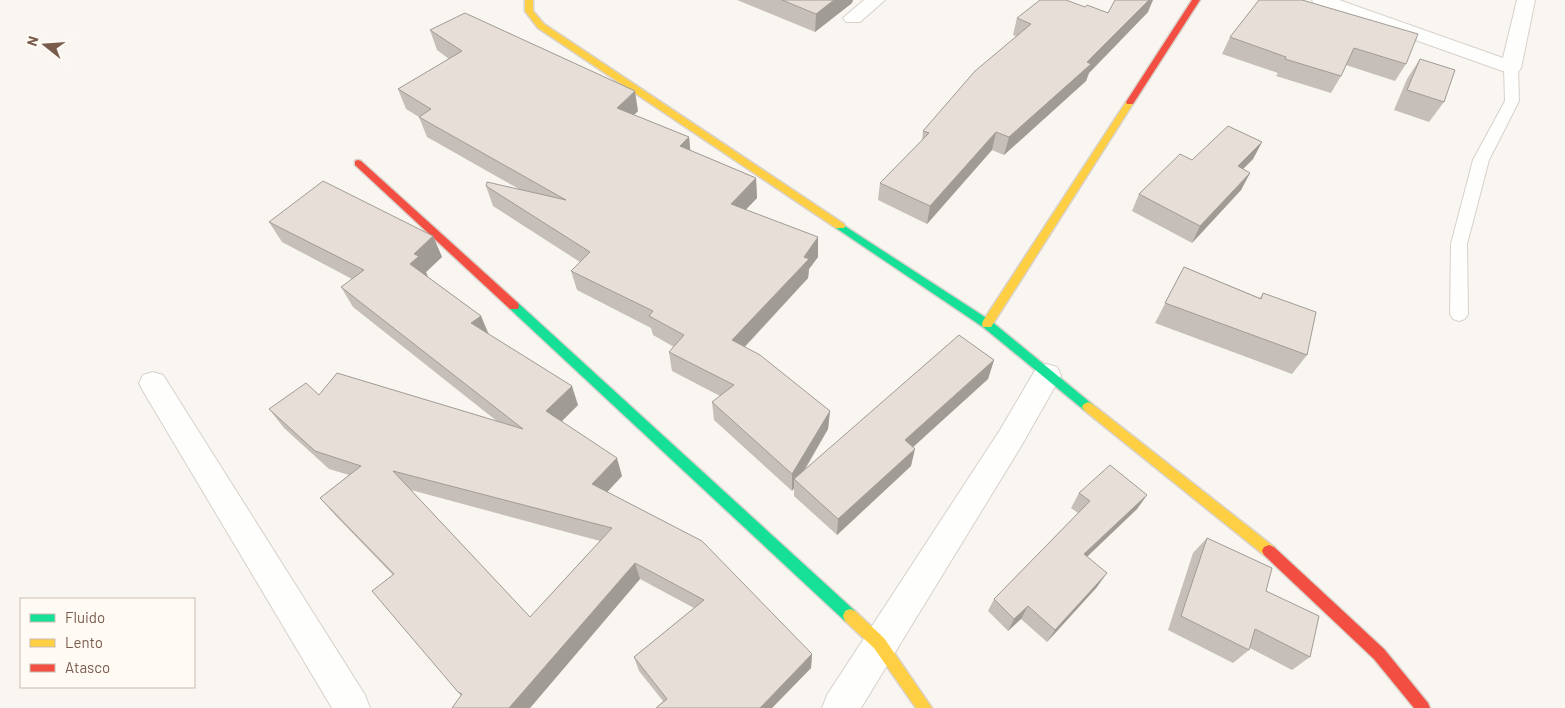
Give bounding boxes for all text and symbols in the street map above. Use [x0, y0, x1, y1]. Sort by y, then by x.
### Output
north arrow [20, 20, 70, 70]
text: N [23, 34, 42, 48]
legend [20, 598, 195, 688]
text: Fluido [65, 608, 105, 626]
text: Lento [65, 633, 103, 651]
text: Atasco [65, 658, 110, 676]

